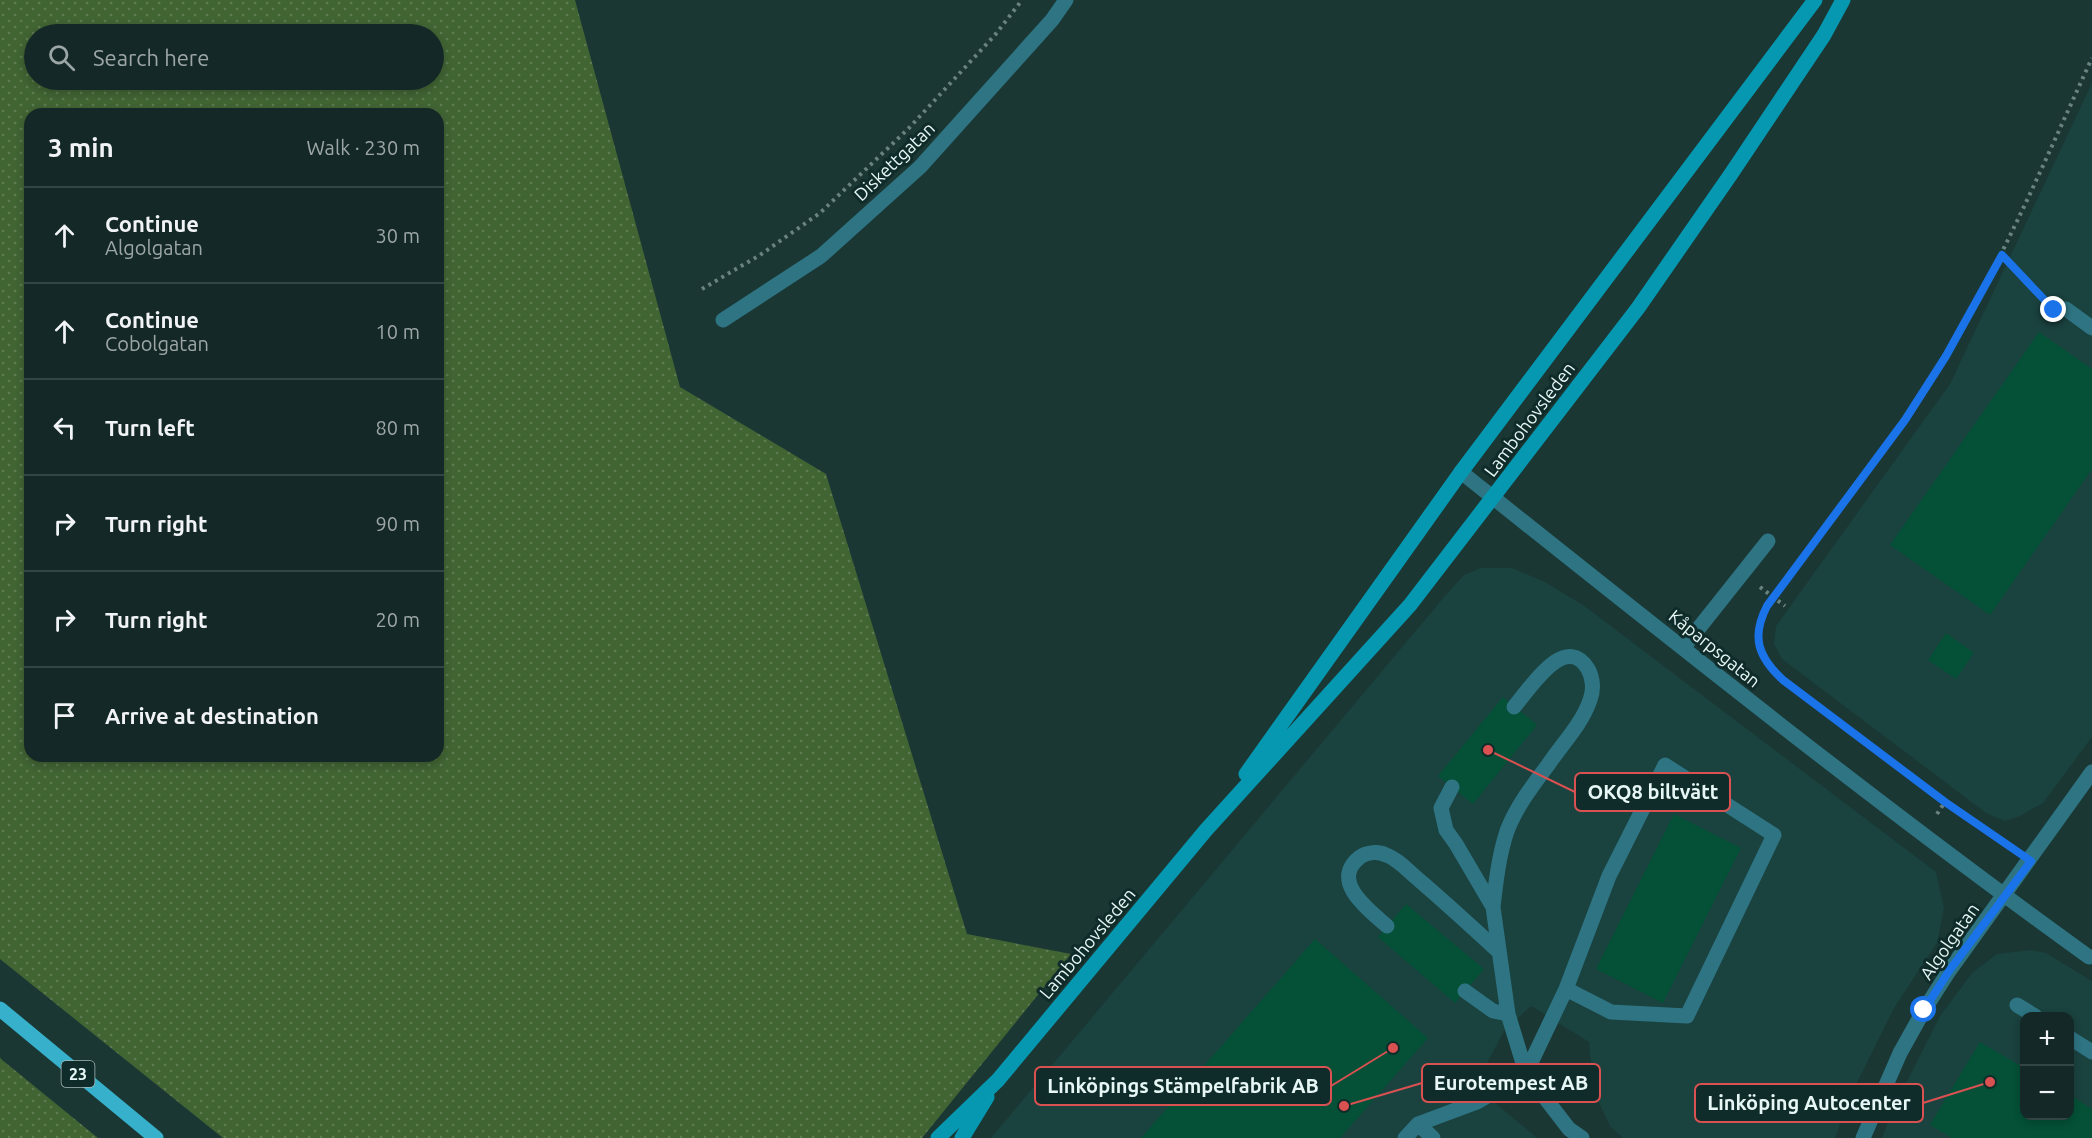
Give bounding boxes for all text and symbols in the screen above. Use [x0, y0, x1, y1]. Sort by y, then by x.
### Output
search box [24, 24, 444, 90]
icon: search [45, 41, 78, 74]
text: Search here [93, 45, 209, 70]
street label: Diskettgatan [850, 118, 938, 204]
text: 3 min [48, 133, 114, 162]
text: Walk · 230 m [307, 136, 420, 159]
text: Continue [105, 211, 199, 236]
icon: ahead [48, 219, 81, 252]
text: 30 m [376, 224, 420, 247]
text: Algolgatan [105, 236, 203, 259]
route end [2040, 296, 2066, 322]
text: Continue [105, 307, 199, 332]
icon: ahead [48, 315, 81, 348]
text: 10 m [376, 320, 420, 343]
text: Cobolgatan [105, 332, 209, 355]
street label: Lambohovsleden [1480, 358, 1578, 480]
icon: left [48, 411, 81, 444]
text: Turn left [105, 415, 195, 440]
text: 80 m [376, 416, 420, 439]
icon: right [48, 507, 81, 540]
text: Turn right [105, 511, 207, 536]
text: 90 m [376, 512, 420, 535]
icon: right [48, 603, 81, 636]
street label: Kåparpsgatan [1665, 605, 1765, 691]
text: Turn right [105, 607, 207, 632]
text: 20 m [376, 608, 420, 631]
icon: arrive [48, 699, 81, 732]
text: Arrive at destination [105, 703, 319, 728]
callout: OKQ8 biltvätt [1575, 773, 1730, 811]
text: OKQ8 biltvätt [1588, 780, 1719, 803]
street label: Lambohovsleden [1035, 884, 1139, 1002]
street label: Algolgatan [1916, 899, 1982, 983]
route start [1910, 996, 1936, 1022]
map controls [2020, 1012, 2074, 1120]
button: + [2020, 1012, 2074, 1066]
road number: 23 [62, 1061, 94, 1087]
callout: Eurotempest AB [1422, 1064, 1600, 1102]
button: − [2020, 1066, 2074, 1120]
callout: Linköpings Stämpelfabrik AB [1035, 1067, 1331, 1105]
text: Eurotempest AB [1434, 1071, 1588, 1094]
text: Linköpings Stämpelfabrik AB [1047, 1074, 1319, 1097]
callout: Linköping Autocenter [1695, 1084, 1923, 1122]
text: Linköping Autocenter [1707, 1091, 1912, 1114]

